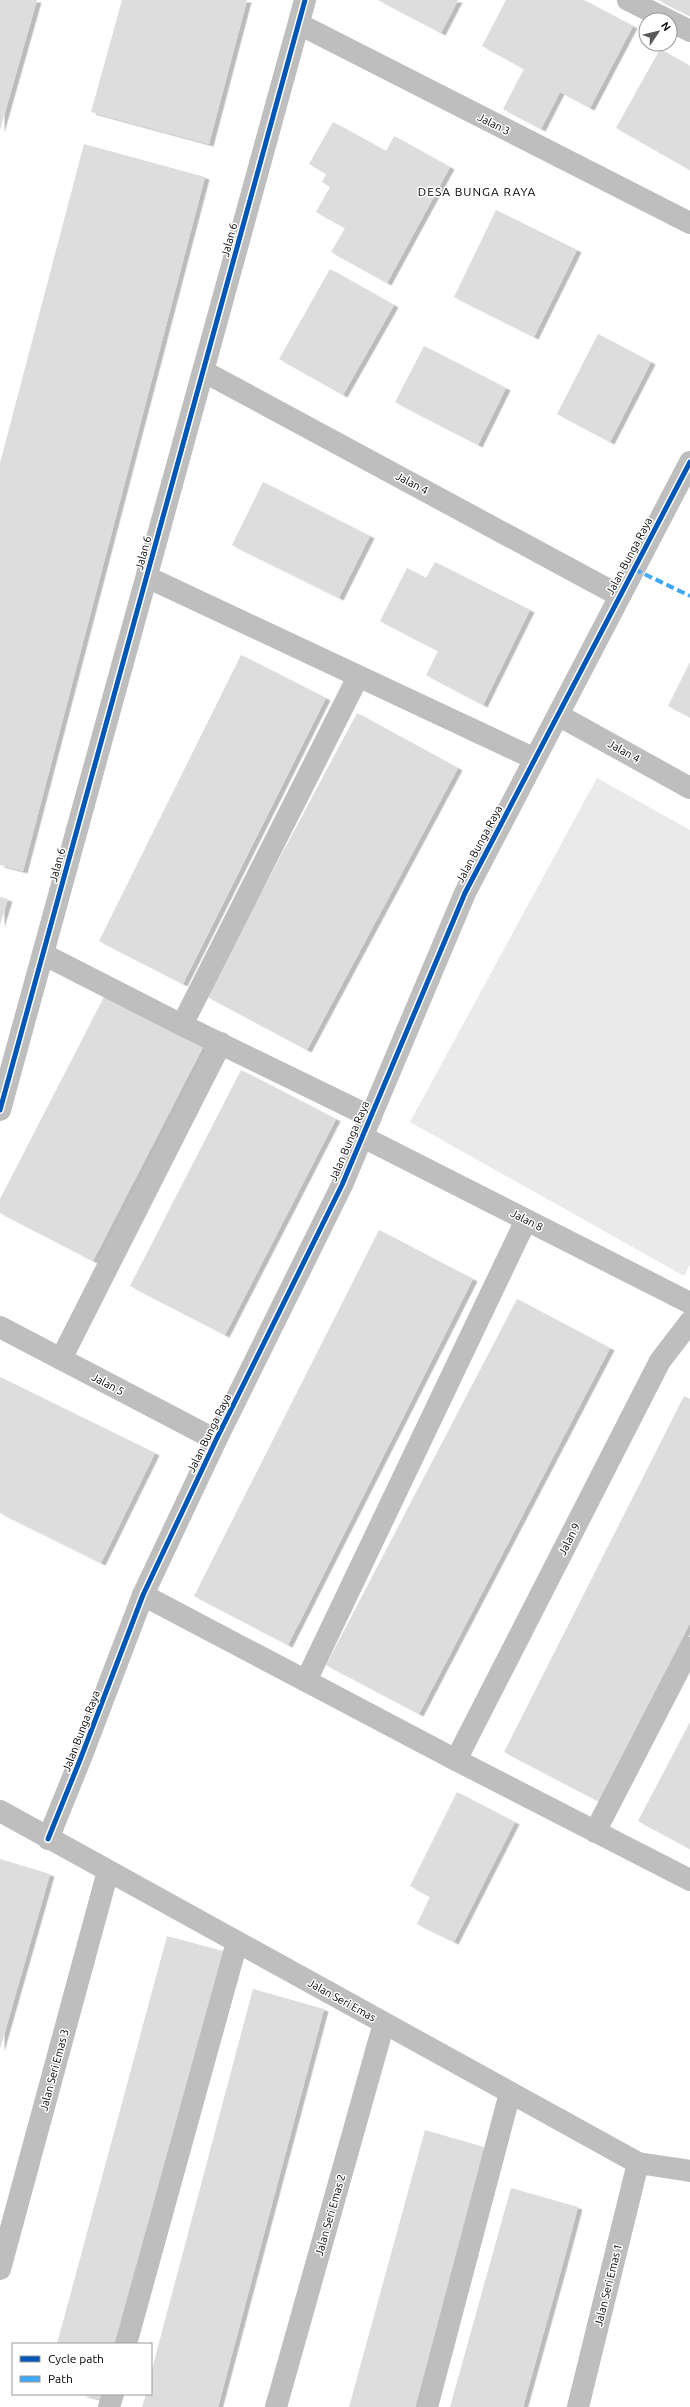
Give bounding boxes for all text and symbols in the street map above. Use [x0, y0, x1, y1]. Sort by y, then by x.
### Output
north arrow [638, 12, 678, 52]
text: N [659, 19, 673, 33]
street label: Jalan 3 [476, 111, 512, 137]
district label: DESA BUNGA RAYA [418, 185, 536, 198]
street label: Jalan 6 [219, 222, 239, 258]
street label: Jalan 4 [394, 470, 430, 496]
street label: Jalan Bunga Raya [604, 515, 654, 597]
street label: Jalan 6 [133, 535, 153, 571]
street label: Jalan 4 [606, 737, 642, 765]
street label: Jalan Bunga Raya [454, 803, 504, 885]
street label: Jalan 6 [47, 847, 67, 883]
street label: Jalan Bunga Raya [327, 1099, 371, 1183]
street label: Jalan 8 [509, 1207, 545, 1233]
street label: Jalan 5 [90, 1371, 126, 1397]
street label: Jalan Bunga Raya [185, 1392, 233, 1474]
street label: Jalan 9 [556, 1521, 582, 1557]
street label: Jalan Bunga Raya [60, 1689, 102, 1773]
street label: Jalan Seri Emas [306, 1976, 378, 2024]
street label: Jalan Seri Emas 3 [37, 2028, 71, 2112]
street label: Jalan Seri Emas 2 [313, 2173, 347, 2257]
street label: Jalan Seri Emas 1 [592, 2243, 624, 2327]
legend [12, 2343, 152, 2395]
text: Cycle path [48, 2352, 104, 2365]
text: Path [48, 2372, 73, 2385]

